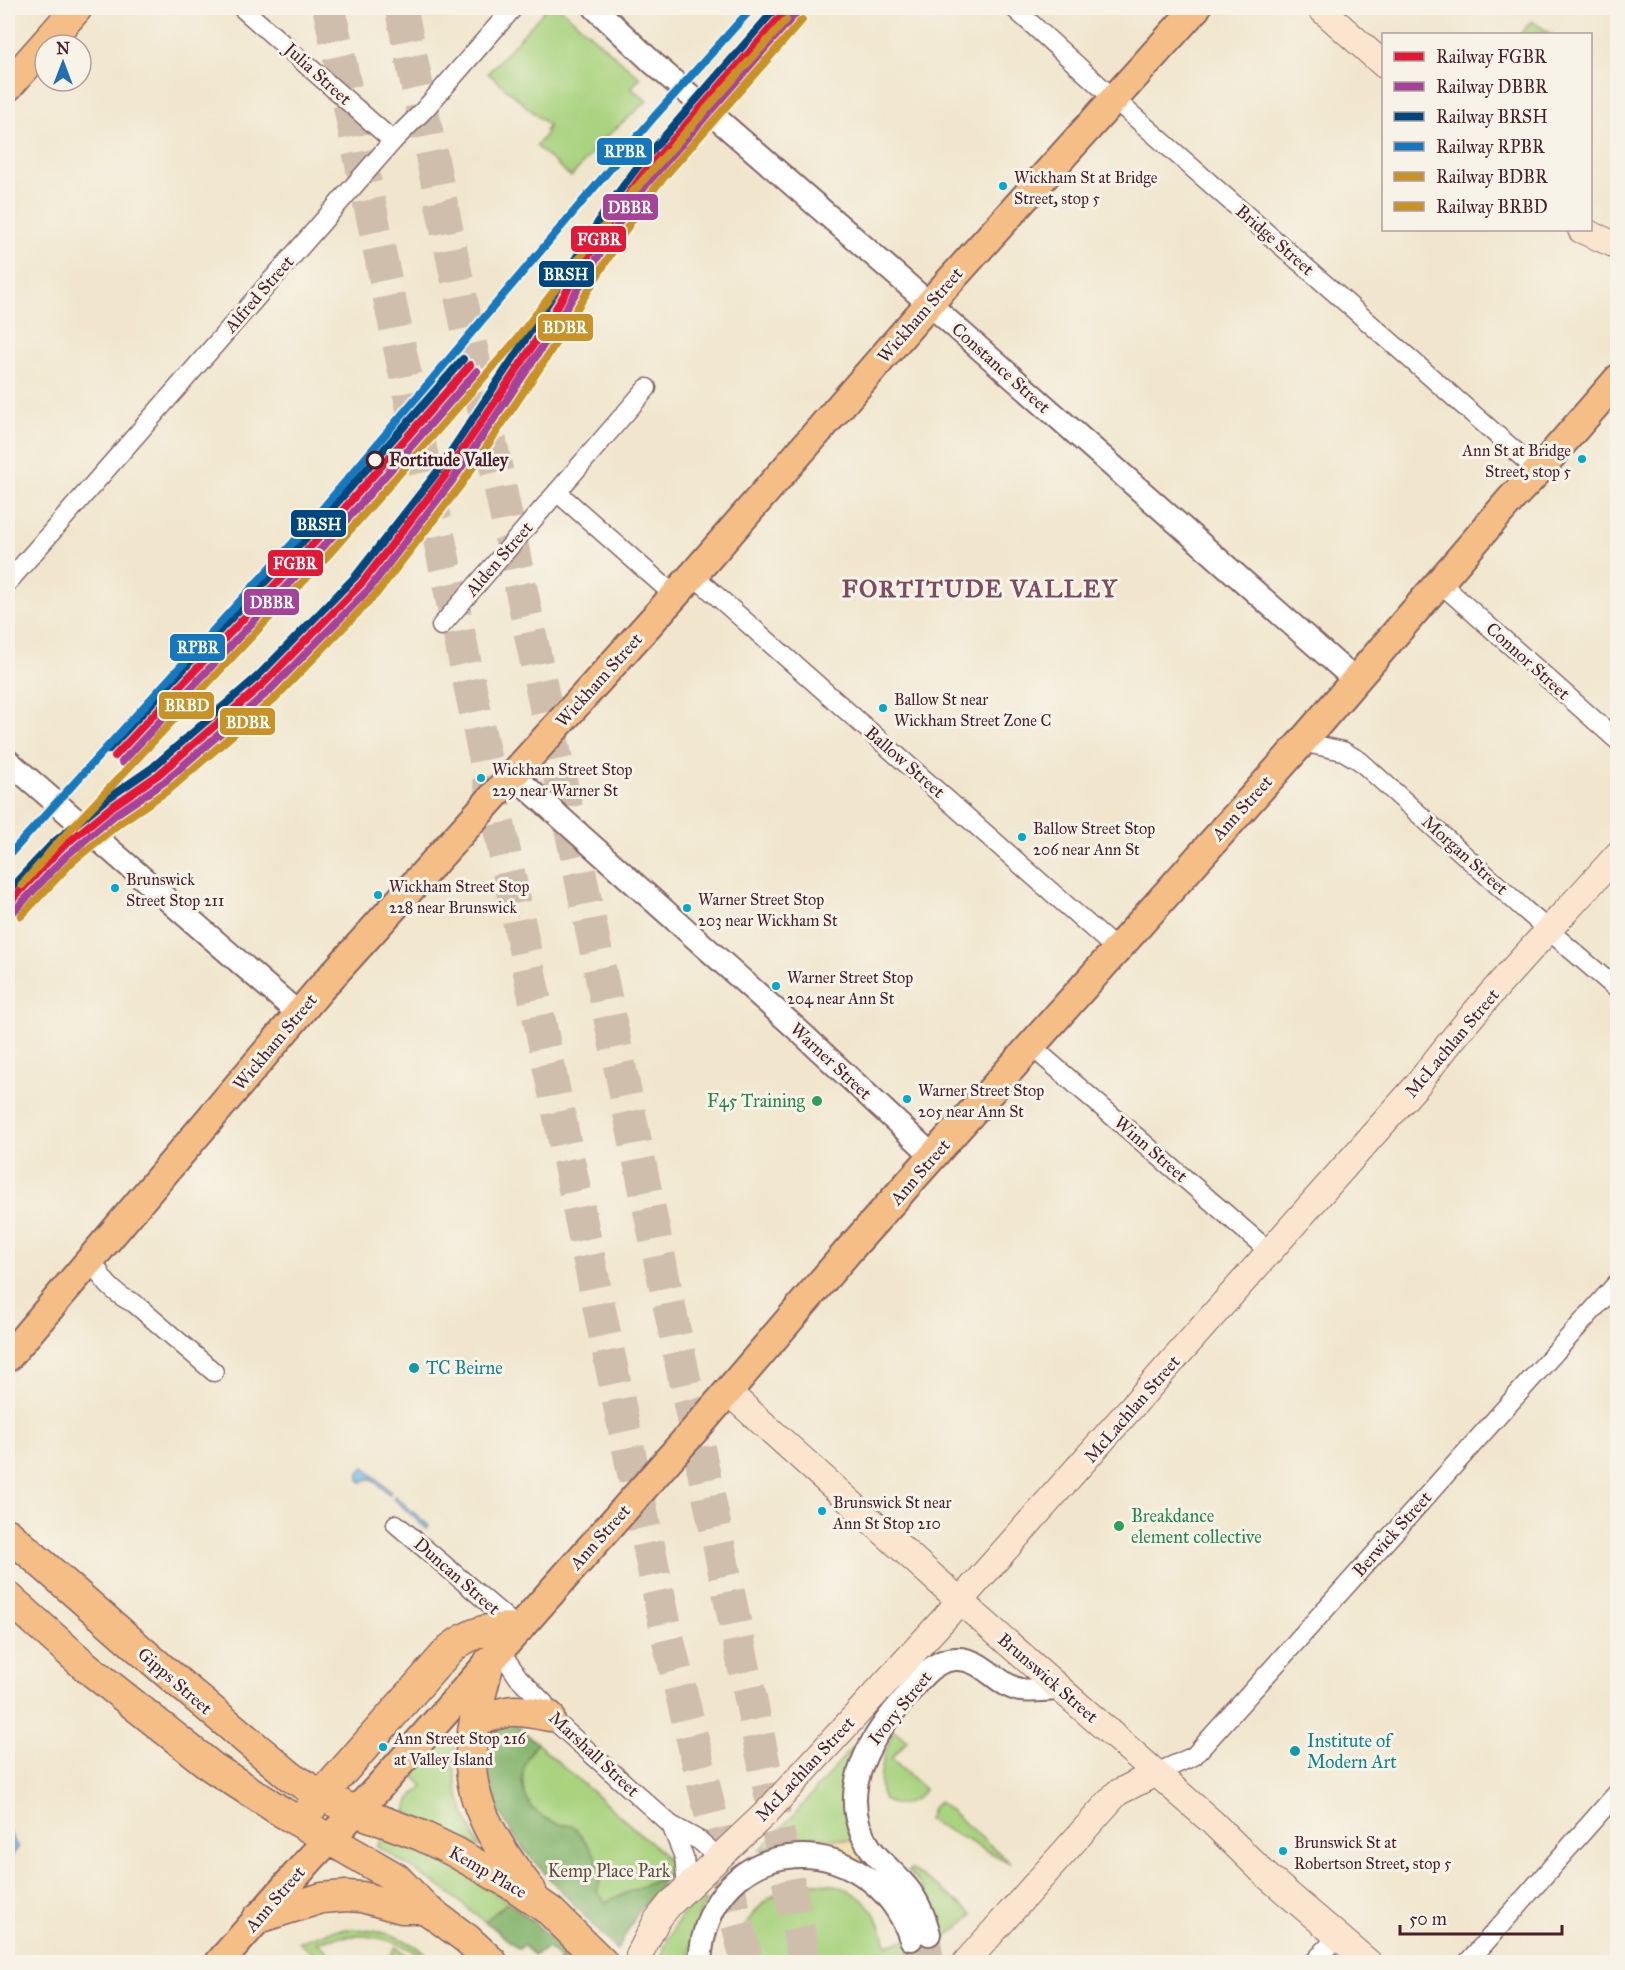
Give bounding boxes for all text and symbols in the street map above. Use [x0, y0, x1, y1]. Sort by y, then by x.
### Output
north arrow [33, 33, 93, 93]
legend [1382, 33, 1592, 231]
street label: Julia Street [278, 37, 356, 111]
text: N [56, 39, 70, 58]
text: Railway FGBR [1436, 46, 1548, 68]
text: Railway DBBR [1436, 76, 1549, 98]
text: Railway BRSH [1436, 106, 1548, 128]
text: Railway RPBR [1436, 136, 1546, 158]
line badge: RPBR [596, 137, 653, 166]
text: RPBR [604, 142, 647, 161]
text: Railway BDBR [1436, 166, 1549, 188]
place label: Wickham St at Bridge Street, stop 5 [1014, 168, 1158, 208]
marker: Wickham St at Bridge Street, stop 5 [997, 180, 1009, 192]
line badge: DBBR [602, 193, 659, 221]
text: Railway BRBD [1436, 196, 1548, 218]
text: DBBR [608, 198, 653, 217]
street label: Bridge Street [1231, 200, 1319, 281]
line badge: FGBR [570, 225, 627, 253]
text: FGBR [577, 230, 622, 249]
street label: Alfred Street [219, 251, 299, 338]
line badge: BRSH [538, 260, 595, 288]
street label: Wickham Street [873, 262, 968, 367]
text: BRSH [544, 265, 589, 284]
line badge: BDBR [537, 313, 594, 342]
text: BDBR [543, 318, 588, 337]
street label: Constance Street [947, 318, 1055, 418]
place label: Ann St at Bridge Street, stop 5 [1461, 441, 1572, 481]
place label: Fortitude Valley [389, 449, 510, 472]
marker: Fortitude Valley [366, 451, 384, 469]
marker: Ann St at Bridge Street, stop 5 [1576, 453, 1588, 465]
line badge: BRSH [290, 509, 347, 538]
text: BRSH [297, 515, 342, 534]
street label: Alden Street [460, 517, 538, 602]
line badge: FGBR [267, 549, 324, 577]
text: FGBR [273, 554, 318, 573]
district label: FORTITUDE VALLEY [842, 574, 1118, 604]
line badge: DBBR [243, 588, 300, 616]
text: DBBR [250, 593, 295, 612]
street label: Connor Street [1481, 618, 1575, 705]
street label: Wickham Street [551, 628, 647, 732]
line badge: RPBR [169, 633, 226, 662]
text: RPBR [177, 638, 220, 657]
place label: Ballow St near Wickham Street Zone C [894, 690, 1051, 730]
line badge: BRBD [158, 691, 215, 720]
text: BRBD [165, 696, 210, 715]
marker: Ballow St near Wickham Street Zone C [877, 702, 889, 714]
line badge: BDBR [219, 707, 276, 736]
text: BDBR [226, 713, 271, 732]
street label: Ballow Street [861, 721, 950, 803]
place label: Wickham Street Stop 229 near Warner St [492, 760, 633, 800]
street label: Ann Street [1206, 770, 1277, 846]
marker: Wickham Street Stop 229 near Warner St [475, 772, 487, 784]
street label: Morgan Street [1417, 811, 1513, 901]
place label: Ballow Street Stop 206 near Ann St [1033, 819, 1155, 859]
marker: Ballow Street Stop 206 near Ann St [1016, 831, 1028, 843]
place label: Brunswick Street Stop 211 [126, 870, 224, 910]
place label: Wickham Street Stop 228 near Brunswick [389, 877, 530, 917]
marker: Brunswick Street Stop 211 [109, 882, 121, 894]
marker: Wickham Street Stop 228 near Brunswick [372, 889, 384, 901]
place label: Warner Street Stop 203 near Wickham St [698, 890, 838, 930]
marker: Warner Street Stop 203 near Wickham St [681, 902, 693, 914]
place label: Warner Street Stop 204 near Ann St [787, 968, 913, 1008]
marker: Warner Street Stop 204 near Ann St [770, 980, 782, 992]
street label: McLachlan Street [1400, 984, 1504, 1102]
street label: Wickham Street [228, 989, 322, 1095]
street label: Warner Street [786, 1018, 877, 1105]
place label: Warner Street Stop 205 near Ann St [918, 1081, 1044, 1121]
place label: F45 Training [707, 1090, 806, 1113]
marker: Warner Street Stop 205 near Ann St [901, 1093, 913, 1105]
marker: F45 Training [810, 1094, 824, 1108]
street label: Winn Street [1110, 1111, 1193, 1187]
street label: Ann Street [885, 1134, 955, 1210]
street label: McLachlan Street [1079, 1350, 1185, 1467]
place label: TC Beirne [426, 1357, 503, 1379]
marker: TC Beirne [407, 1361, 421, 1375]
street label: Berwick Street [1348, 1486, 1437, 1581]
place label: Brunswick St near Ann St Stop 210 [832, 1493, 951, 1533]
street label: Ann Street [564, 1499, 635, 1575]
marker: Brunswick St near Ann St Stop 210 [816, 1505, 828, 1517]
place label: Breakdance element collective [1131, 1505, 1262, 1548]
marker: Breakdance element collective [1112, 1519, 1126, 1533]
street label: Duncan Street [409, 1533, 505, 1620]
street label: Brunswick Street [993, 1628, 1103, 1728]
street label: Gipps Street [133, 1643, 217, 1720]
street label: Ivory Street [864, 1666, 937, 1749]
street label: Marshall Street [544, 1707, 644, 1802]
street label: McLachlan Street [751, 1712, 860, 1826]
place label: Ann Street Stop 216 at Valley Island [393, 1729, 526, 1769]
place label: Institute of Modern Art [1307, 1730, 1397, 1773]
marker: Ann Street Stop 216 at Valley Island [377, 1741, 389, 1753]
marker: Institute of Modern Art [1288, 1744, 1302, 1758]
place label: Brunswick St at Robertson Street, stop 5 [1294, 1833, 1452, 1873]
street label: Kemp Place [445, 1841, 531, 1903]
marker: Brunswick St at Robertson Street, stop 5 [1277, 1845, 1289, 1857]
park label: Kemp Place Park [548, 1860, 671, 1882]
street label: Ann Street [240, 1861, 310, 1937]
scale bar [1400, 1898, 1562, 1936]
text: 50 m [1409, 1908, 1447, 1930]

